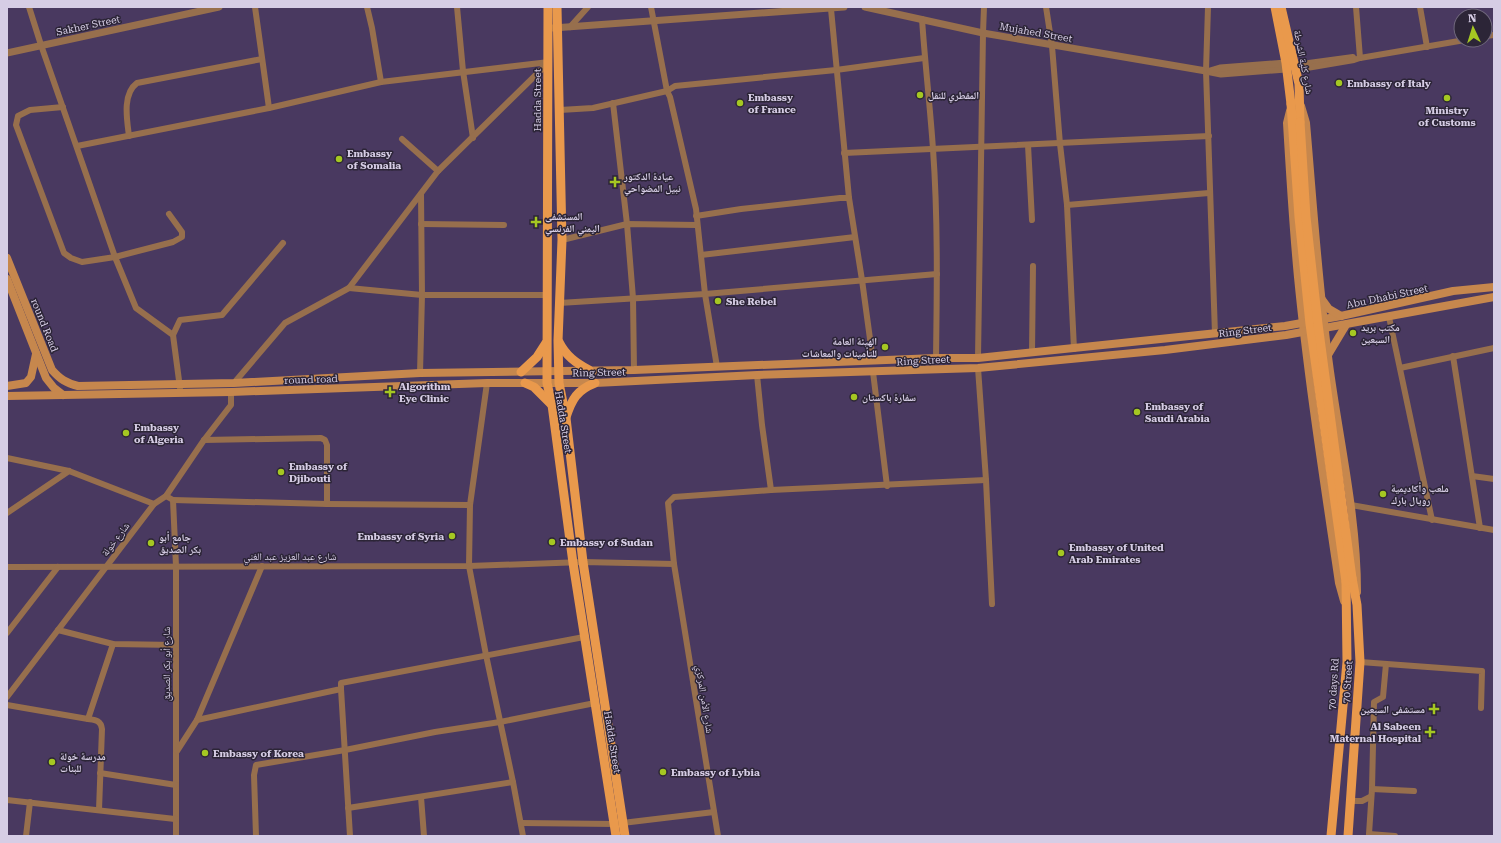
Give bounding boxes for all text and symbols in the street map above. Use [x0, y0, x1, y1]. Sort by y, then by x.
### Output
north arrow [1453, 8, 1493, 48]
text: N [1468, 12, 1478, 25]
street label: Sakher Street [55, 13, 121, 38]
street label: Mujahed Street [999, 21, 1073, 44]
street label: شارع كلية الشرطة [1291, 29, 1315, 96]
street label: Hadda Street [532, 68, 543, 132]
marker: Embassy of Italy [1334, 78, 1344, 88]
place label: Embassy of Italy [1347, 78, 1431, 89]
marker: المقطري للنقل [915, 90, 925, 100]
place label: المقطري للنقل [928, 90, 979, 103]
place label: Embassy of France [748, 92, 796, 115]
marker: Ministry of Customs [1442, 93, 1452, 103]
marker: Embassy of France [735, 98, 745, 108]
place label: Ministry of Customs [1418, 105, 1476, 128]
place label: Embassy of Somalia [347, 148, 401, 171]
marker: Embassy of Somalia [334, 154, 344, 164]
place label: عيادة الدكتور نبيل المضواحي [623, 171, 681, 196]
marker: عيادة الدكتور نبيل المضواحي [609, 176, 621, 188]
place label: المستشفى اليمني الفرنسي [545, 211, 600, 236]
marker: المستشفى اليمني الفرنسي [530, 216, 542, 228]
street label: Abu Dhabi Street [1345, 282, 1429, 310]
marker: She Rebel [713, 296, 723, 306]
place label: She Rebel [726, 296, 777, 307]
street label: round Road [29, 297, 60, 354]
street label: Ring Street [1218, 322, 1273, 339]
place label: مكتب بريد السبعين [1361, 322, 1400, 346]
marker: مكتب بريد السبعين [1348, 328, 1358, 338]
place label: الهيئة العامة للتأمينات والمعاشات [802, 336, 877, 360]
marker: الهيئة العامة للتأمينات والمعاشات [880, 342, 890, 352]
street label: Ring Street [896, 354, 950, 367]
street label: Ring Street [572, 367, 626, 378]
street label: round road [284, 373, 339, 386]
place label: Algorithm Eye Clinic [399, 381, 451, 404]
marker: Algorithm Eye Clinic [384, 386, 396, 398]
street label: Hadda Street [553, 390, 574, 454]
marker: سفارة باكستان [849, 392, 859, 402]
place label: سفارة باكستان [862, 392, 916, 404]
place label: Embassy of Saudi Arabia [1145, 401, 1210, 424]
marker: Embassy of Saudi Arabia [1132, 407, 1142, 417]
place label: Embassy of Algeria [134, 422, 184, 445]
marker: Embassy of Algeria [121, 428, 131, 438]
place label: Embassy of Djibouti [289, 461, 348, 484]
marker: Embassy of Djibouti [276, 467, 286, 477]
place label: ملعب وأكاديمية رويال بارك [1391, 482, 1449, 507]
marker: ملعب وأكاديمية رويال بارك [1378, 489, 1388, 499]
street label: شارع خولة [99, 520, 133, 559]
place label: جامع أبو بكر الصديق [159, 531, 201, 556]
place label: Embassy of Syria [357, 531, 444, 542]
marker: Embassy of Syria [447, 531, 457, 541]
marker: Embassy of Sudan [547, 537, 557, 547]
place label: Embassy of Sudan [560, 537, 653, 548]
marker: جامع أبو بكر الصديق [146, 538, 156, 548]
place label: Embassy of United Arab Emirates [1069, 542, 1164, 565]
marker: Embassy of United Arab Emirates [1056, 548, 1066, 558]
street label: شارع عبد العزيز عبد الغني [243, 551, 337, 565]
street label: شارع أبو بكر الصديق [160, 626, 173, 701]
street label: 70 days Rd [1326, 657, 1341, 710]
street label: 70 Street [1341, 660, 1354, 704]
street label: شارع الأمن المركزي [691, 664, 715, 735]
marker: مستشفى السبعين [1428, 703, 1440, 715]
place label: مستشفى السبعين [1360, 704, 1425, 716]
street label: Hadda Street [602, 710, 623, 774]
place label: Al Sabeen Maternal Hospital [1330, 721, 1422, 744]
marker: Al Sabeen Maternal Hospital [1424, 726, 1436, 738]
marker: Embassy of Korea [200, 748, 210, 758]
place label: Embassy of Korea [213, 748, 304, 759]
place label: مدرسة خولة للبنات [60, 751, 106, 774]
marker: مدرسة خولة للبنات [47, 757, 57, 767]
marker: Embassy of Lybia [658, 767, 668, 777]
place label: Embassy of Lybia [671, 767, 760, 778]

